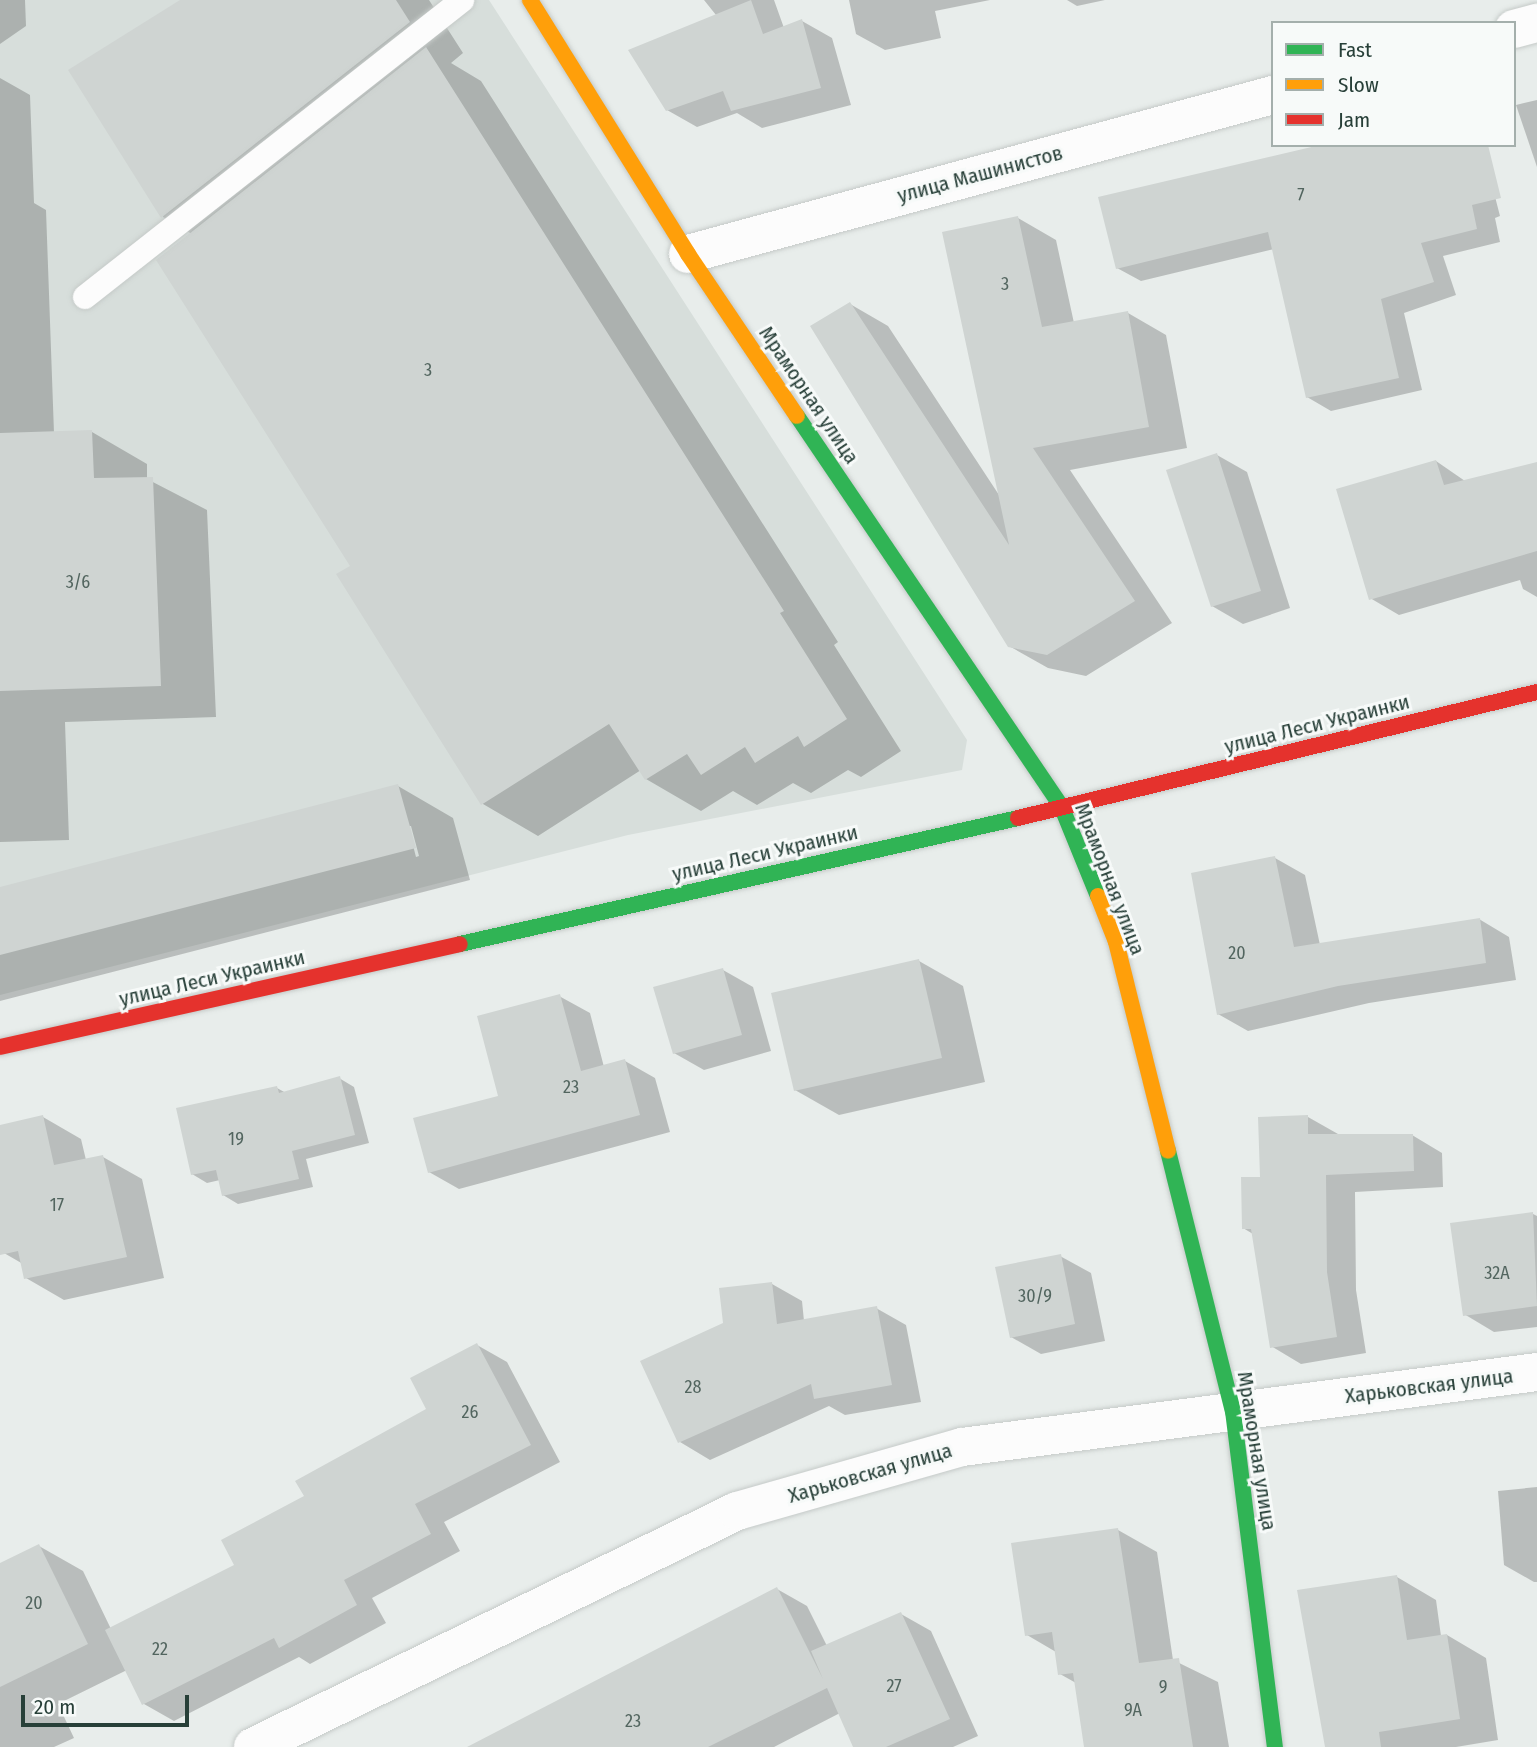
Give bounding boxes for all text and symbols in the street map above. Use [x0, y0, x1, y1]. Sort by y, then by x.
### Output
legend [1271, 21, 1516, 147]
text: Fast [1338, 37, 1372, 63]
text: Slow [1338, 72, 1379, 98]
text: Jam [1338, 107, 1370, 133]
street label: улица Машинистов [895, 140, 1065, 208]
house number: 7 [1297, 184, 1305, 206]
house number: 3 [1001, 273, 1009, 295]
street label: Мраморная улица [754, 321, 864, 469]
house number: 3 [424, 359, 432, 381]
house number: 3/6 [66, 571, 90, 593]
street label: улица Леси Украинки [1222, 689, 1412, 759]
street label: Мраморная улица [1069, 800, 1151, 958]
street label: улица Леси Украинки [670, 819, 860, 887]
house number: 20 [1228, 942, 1246, 964]
street label: улица Леси Украинки [117, 944, 307, 1012]
house number: 23 [563, 1076, 579, 1098]
house number: 19 [228, 1128, 244, 1150]
house number: 17 [50, 1194, 64, 1216]
house number: 32А [1484, 1262, 1510, 1284]
house number: 30/9 [1018, 1285, 1052, 1307]
street label: Харьковская улица [1343, 1363, 1515, 1409]
street label: Мраморная улица [1232, 1370, 1282, 1532]
house number: 28 [685, 1376, 701, 1398]
house number: 26 [462, 1401, 478, 1423]
street label: Харьковская улица [785, 1438, 955, 1508]
house number: 20 [25, 1592, 43, 1614]
house number: 22 [152, 1638, 168, 1660]
house number: 27 [886, 1675, 902, 1697]
house number: 9 [1159, 1676, 1167, 1698]
scale bar [24, 1680, 192, 1724]
text: 20 m [34, 1694, 75, 1720]
house number: 9А [1124, 1699, 1142, 1721]
house number: 23 [625, 1710, 641, 1732]

